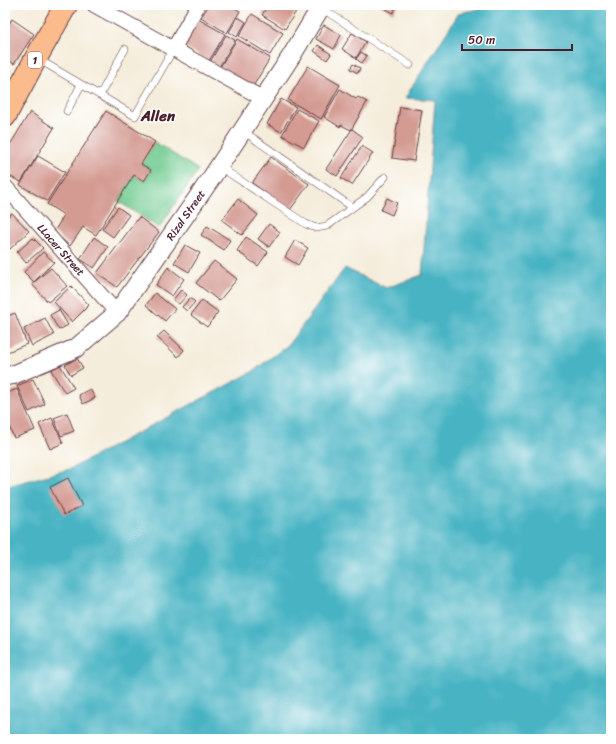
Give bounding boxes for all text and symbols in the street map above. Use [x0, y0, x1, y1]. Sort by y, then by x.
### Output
scale bar [462, 26, 572, 52]
text: 50 m [468, 29, 495, 51]
road number: 1 [28, 52, 42, 68]
district label: Allen [140, 103, 176, 129]
street label: Rizal Street [161, 186, 210, 245]
street label: LLacer Street [32, 219, 90, 281]

